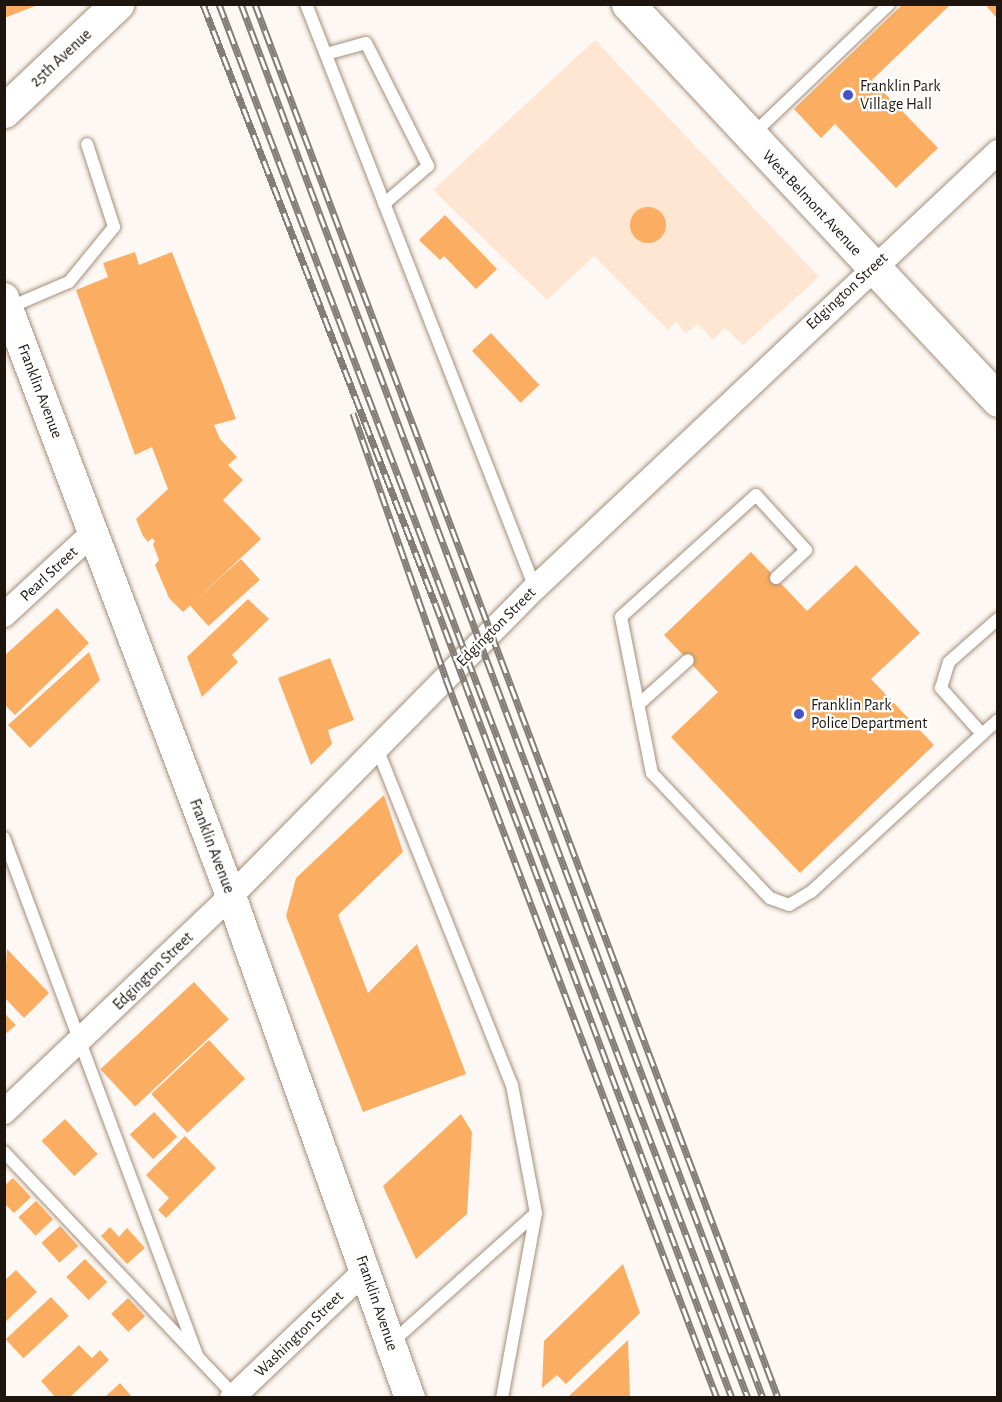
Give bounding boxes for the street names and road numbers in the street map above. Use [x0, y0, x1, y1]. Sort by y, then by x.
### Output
street label: 25th Avenue [26, 25, 96, 91]
street label: West Belmont Avenue [758, 146, 866, 260]
street label: Edgington Street [802, 248, 892, 334]
street label: Franklin Avenue [13, 341, 67, 441]
street label: Pearl Street [16, 543, 82, 605]
street label: Edgington Street [452, 583, 540, 671]
street label: Franklin Avenue [185, 796, 239, 896]
street label: Edgington Street [109, 928, 197, 1014]
street label: Franklin Avenue [352, 1253, 402, 1353]
street label: Washington Street [251, 1287, 347, 1381]

